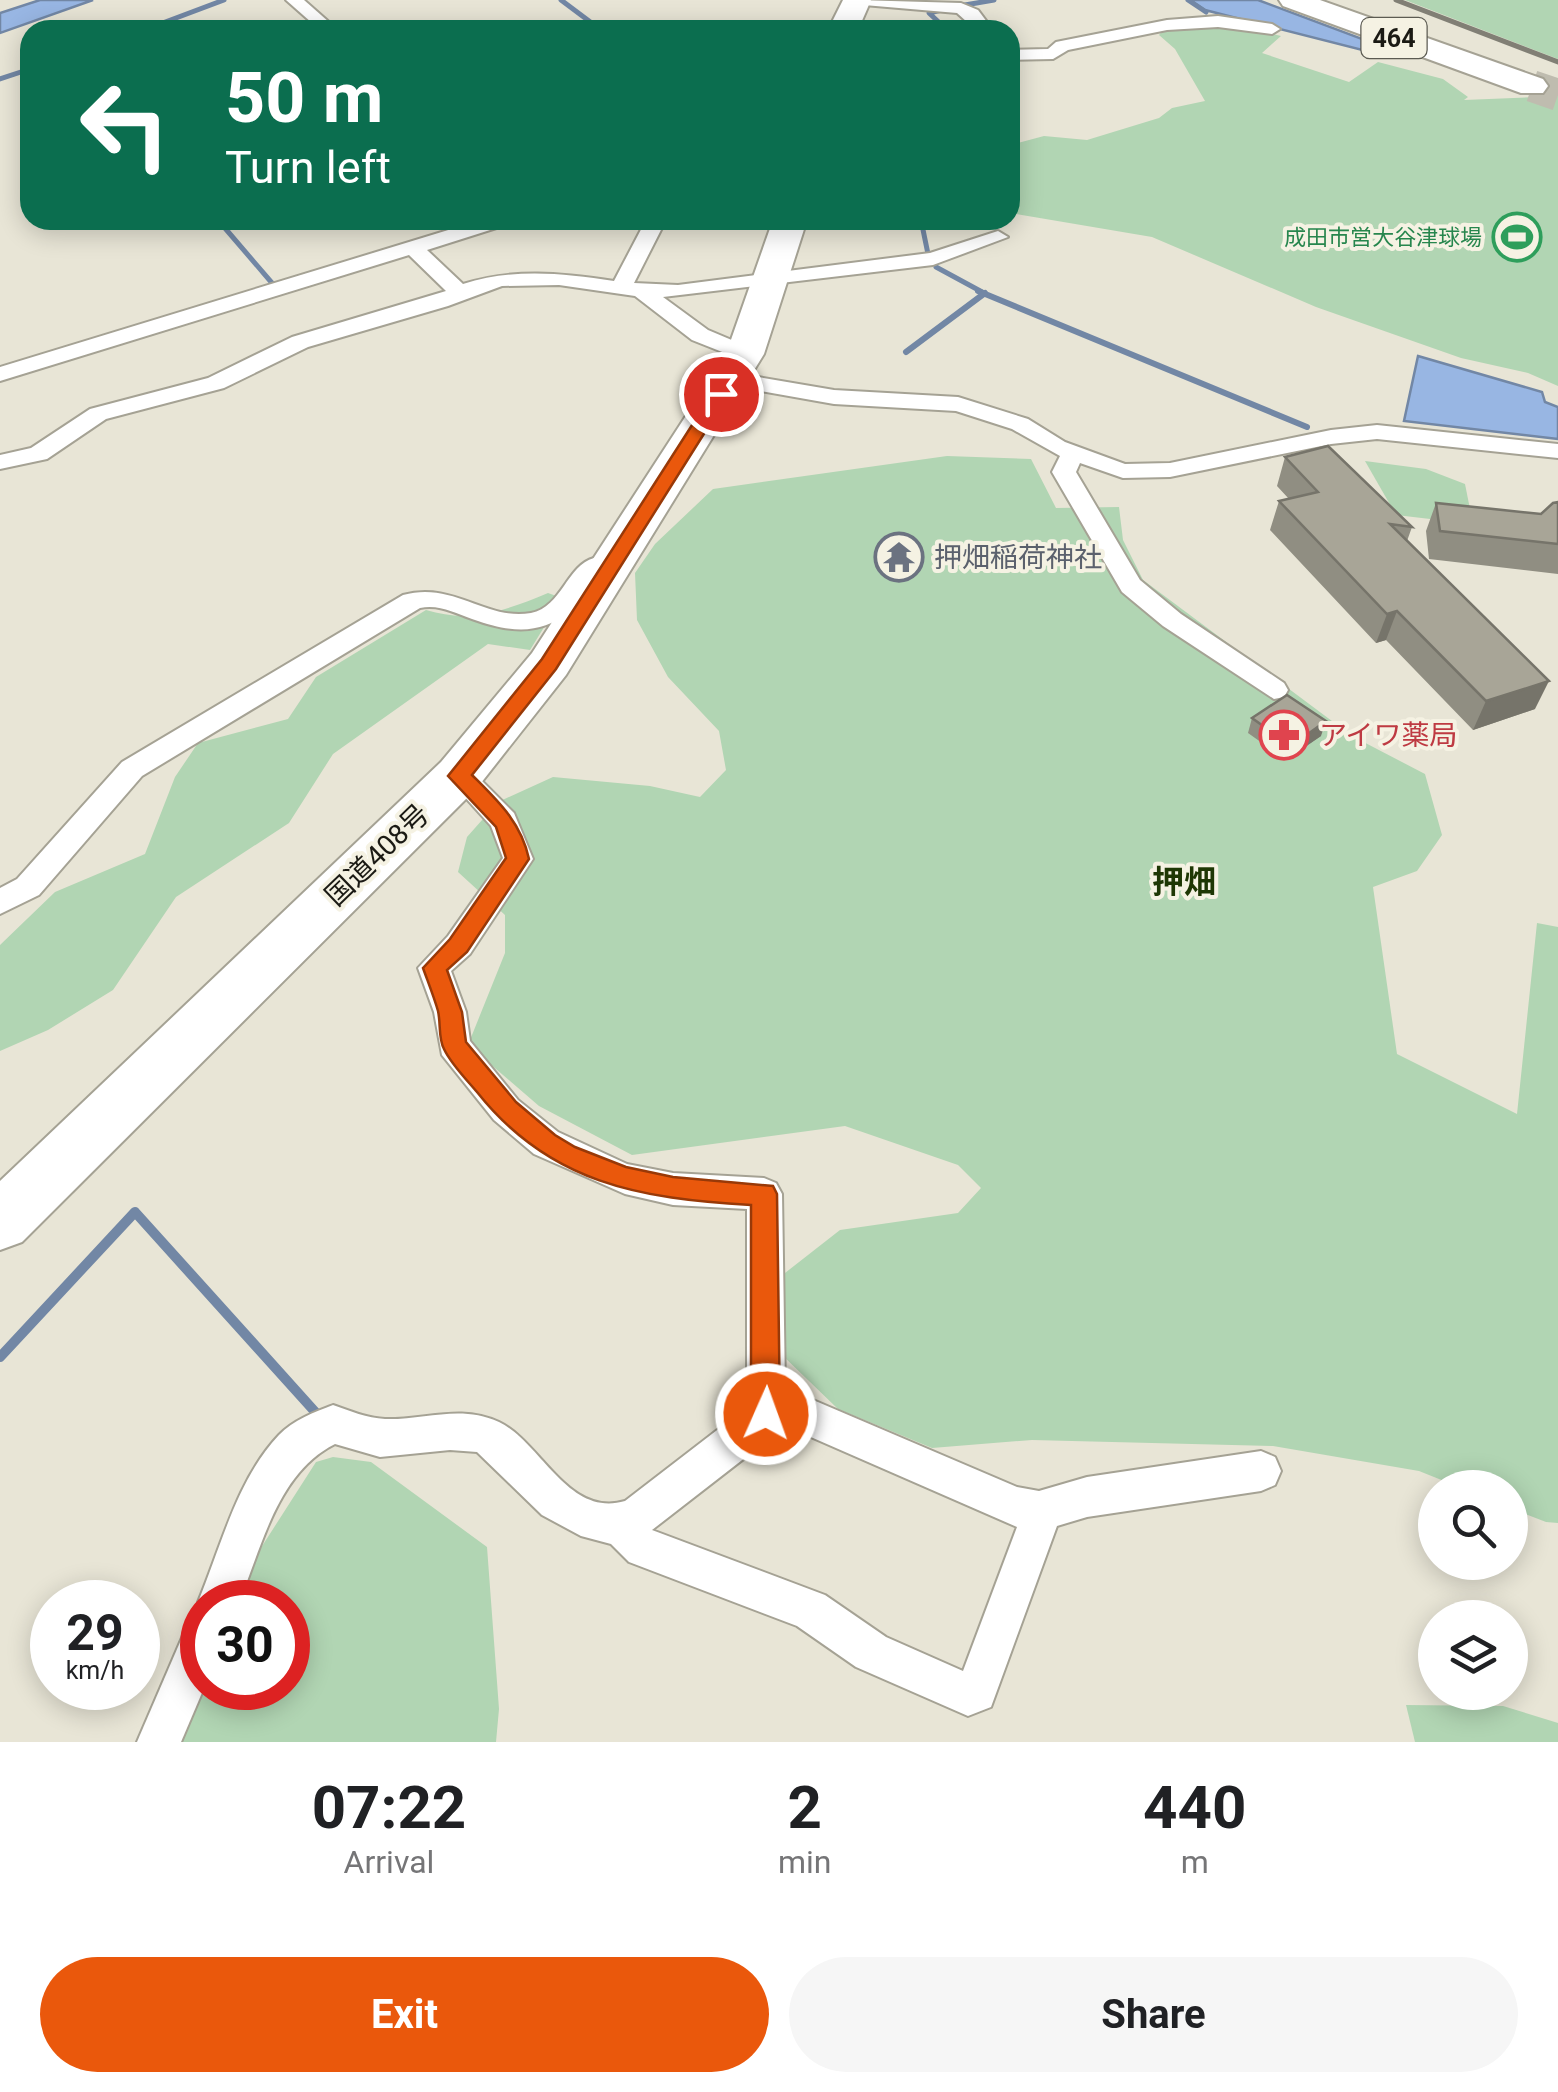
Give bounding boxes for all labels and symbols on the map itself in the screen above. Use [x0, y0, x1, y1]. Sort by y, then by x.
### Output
road number: 464 [1362, 18, 1426, 58]
sports icon: 成田市営大谷津球場 [1491, 211, 1543, 263]
place label: 成田市営大谷津球場 [1284, 225, 1482, 250]
pin [679, 352, 764, 437]
temple icon: 押畑稲荷神社 [873, 531, 925, 583]
place label: 押畑稲荷神社 [934, 541, 1102, 574]
pharmacy icon: アイワ薬局 [1258, 709, 1310, 761]
place label: アイワ薬局 [1319, 719, 1458, 752]
street label: 国道408号 [318, 798, 436, 912]
district label: 押畑 [1152, 863, 1216, 901]
position arrow [714, 1362, 818, 1466]
speed limit sign: 30 [180, 1580, 310, 1710]

